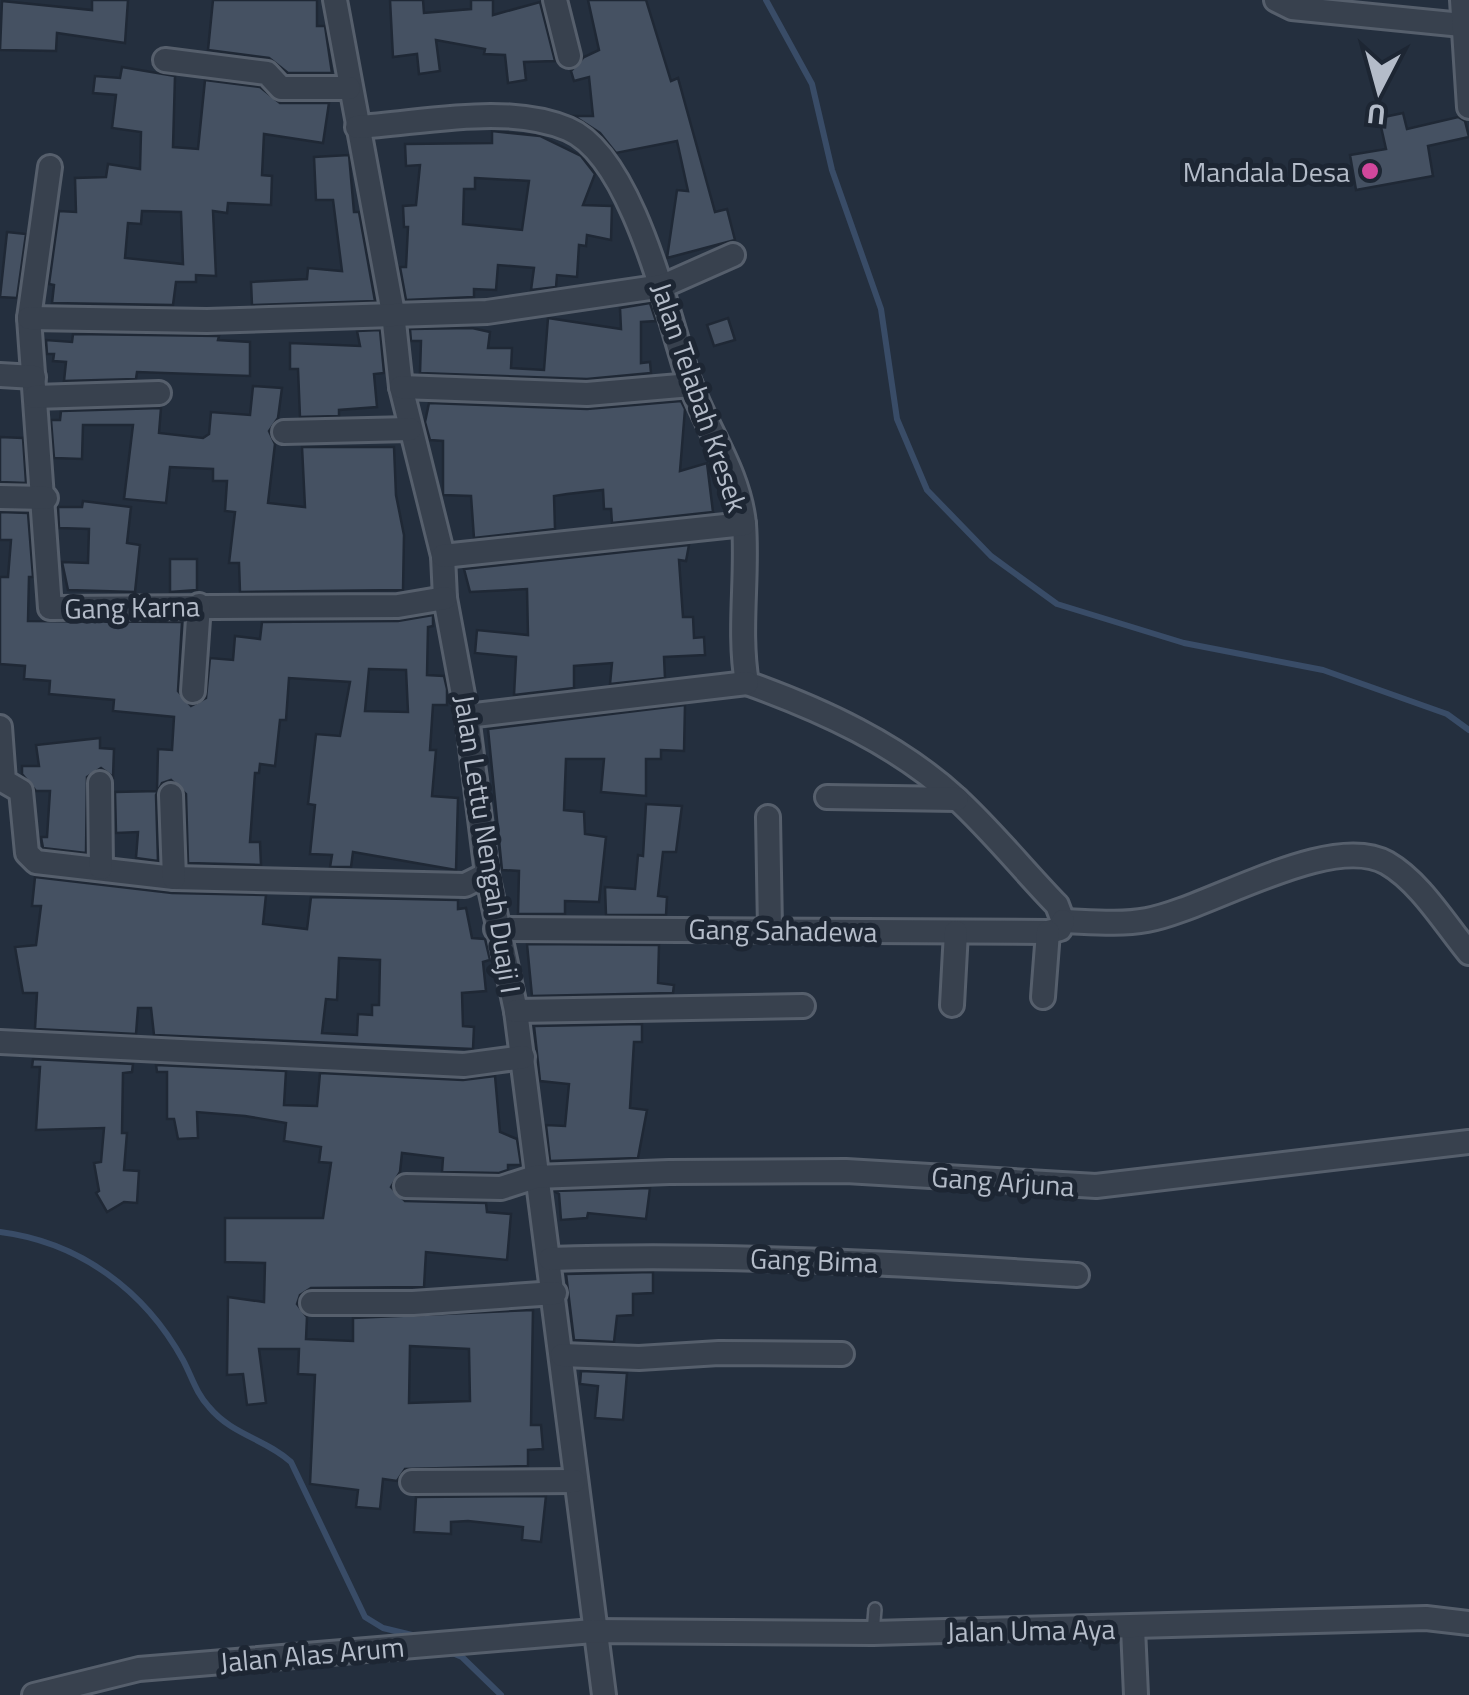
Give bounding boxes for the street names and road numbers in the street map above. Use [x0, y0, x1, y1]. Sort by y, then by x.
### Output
street label: Jalan Telabah Kresek [641, 276, 759, 518]
street label: Gang Karna [64, 584, 200, 630]
street label: Jalan Lettu Nengah Duaji I [443, 692, 533, 996]
street label: Gang Sahadewa [688, 907, 878, 953]
street label: Gang Arjuna [930, 1155, 1076, 1207]
street label: Gang Bima [749, 1236, 879, 1284]
street label: Jalan Uma Aya [946, 1607, 1116, 1653]
street label: Jalan Alas Arum [218, 1625, 406, 1683]

